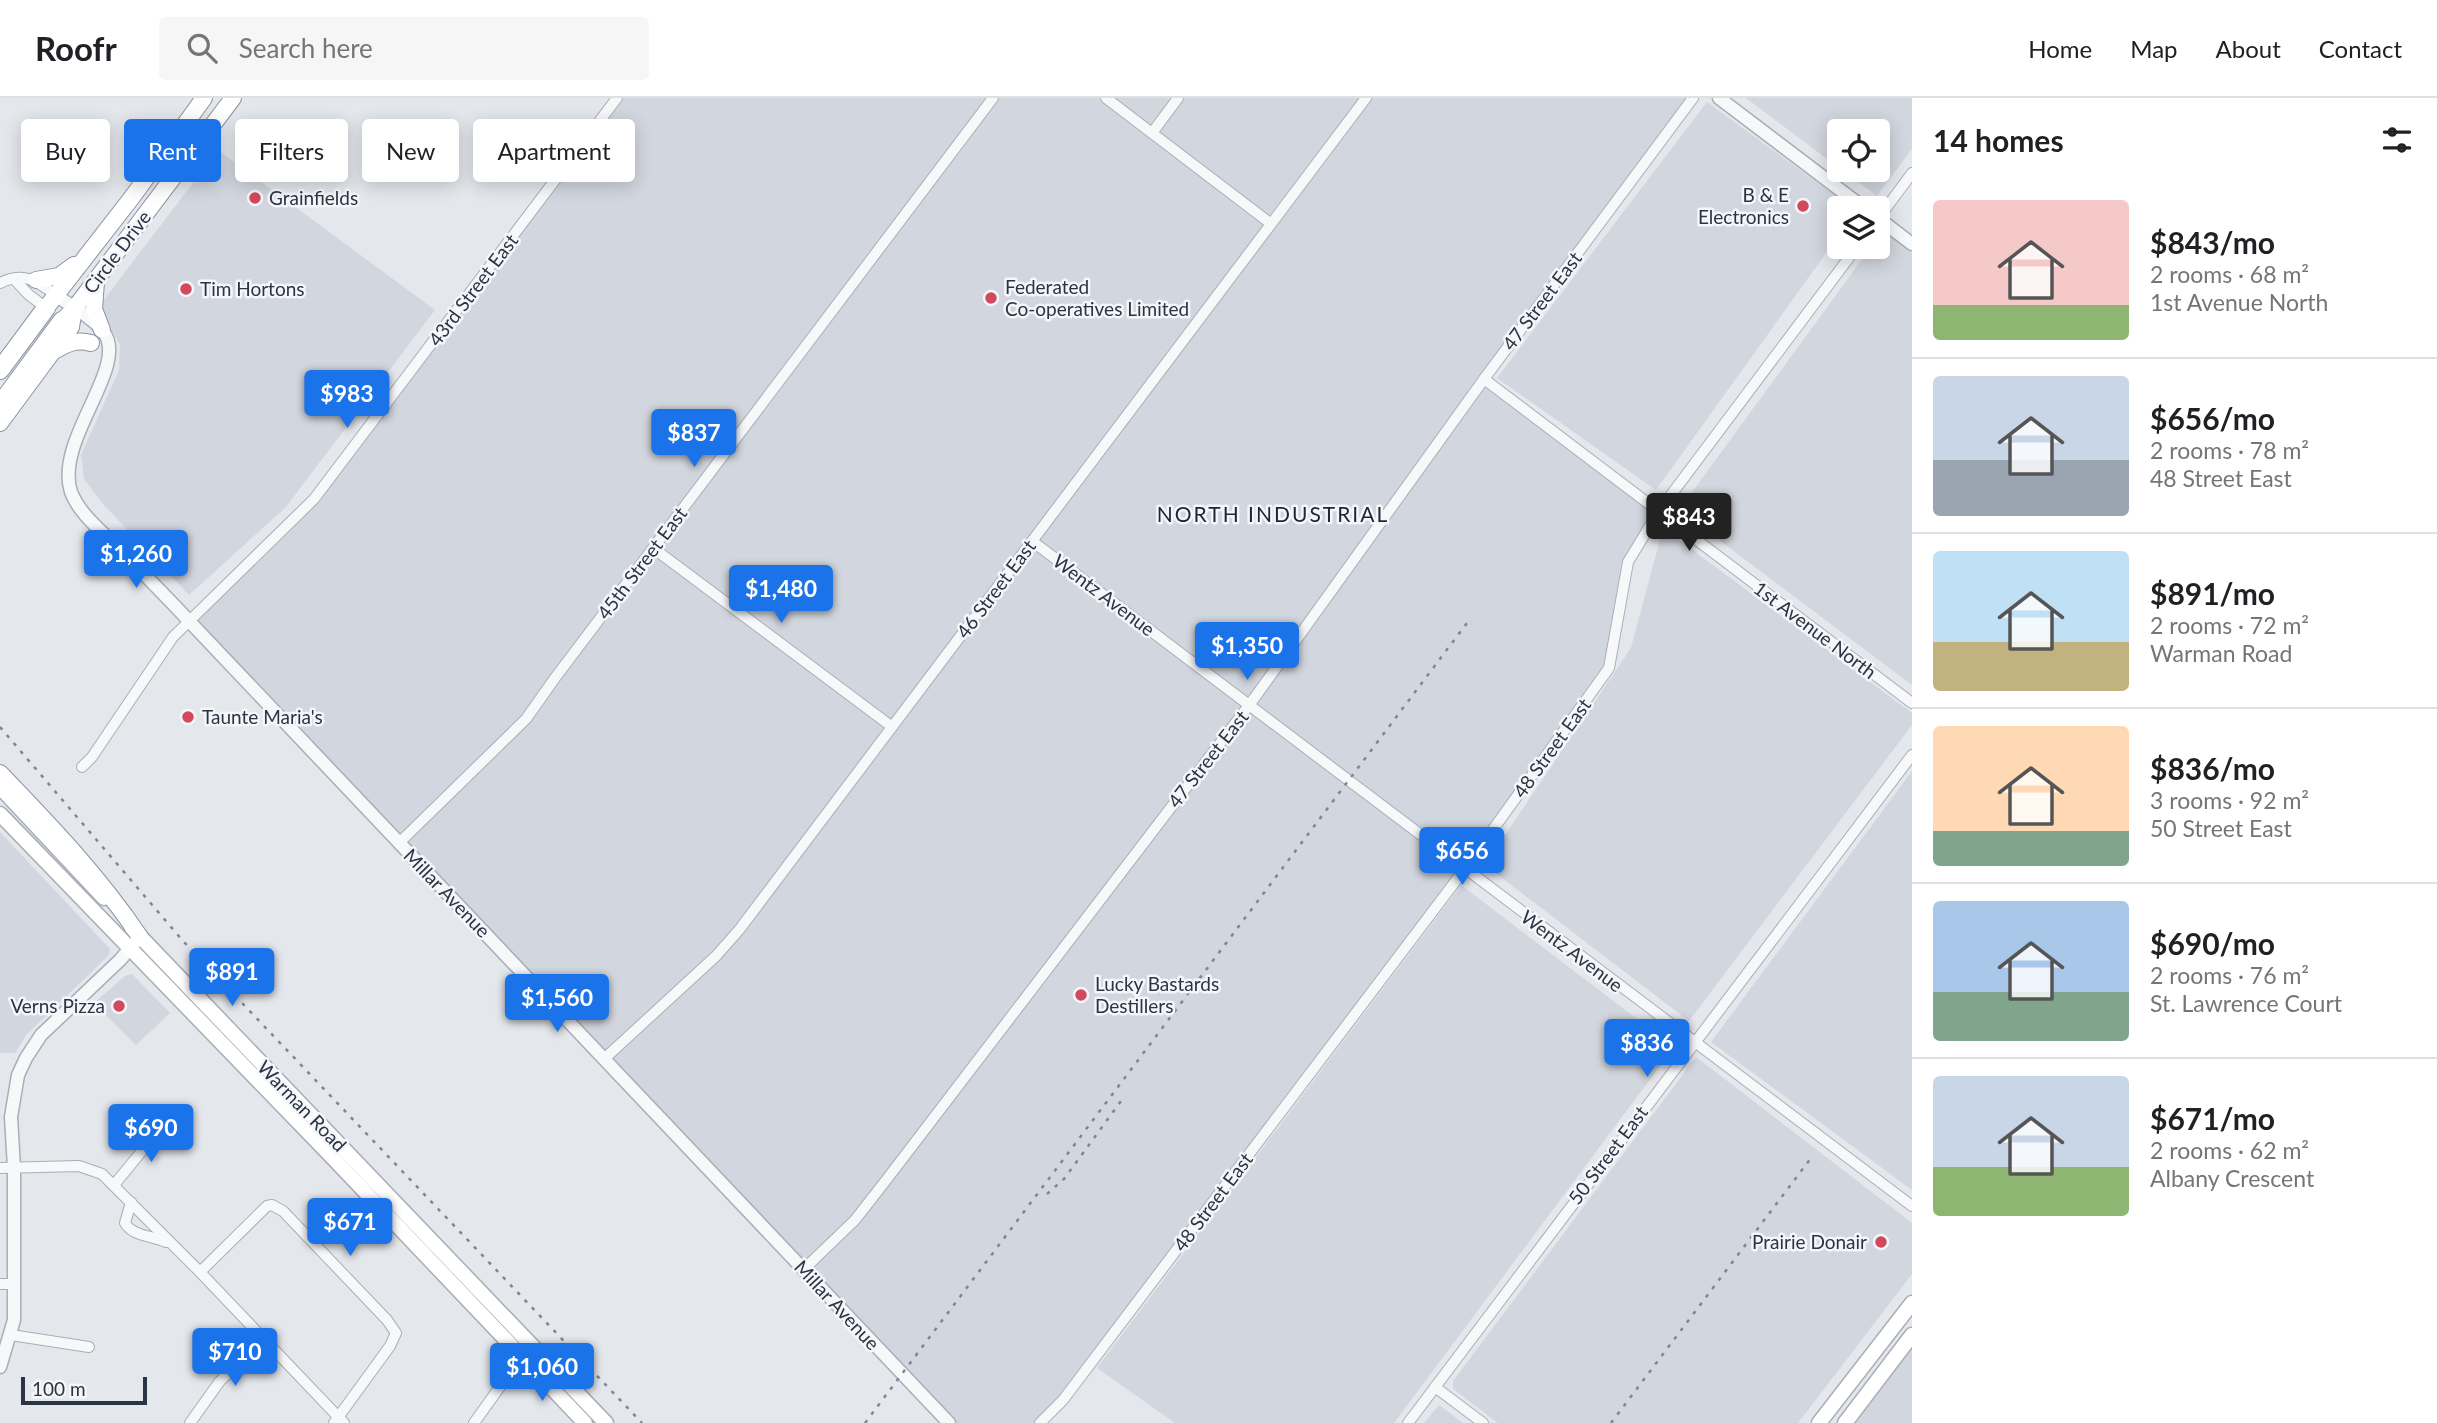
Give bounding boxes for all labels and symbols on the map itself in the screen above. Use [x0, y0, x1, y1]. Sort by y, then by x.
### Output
place label: B & E Electronics [1698, 183, 1789, 228]
place label: Grainfields [269, 186, 358, 209]
marker: Grainfields [247, 190, 263, 206]
marker: B & E Electronics [1795, 198, 1811, 214]
street label: Circle Drive [78, 206, 155, 298]
street label: 43rd Street East [423, 229, 522, 350]
street label: 47 Street East [1497, 247, 1586, 354]
place label: Federated Co-operatives Limited [1005, 275, 1189, 320]
place label: Tim Hortons [200, 277, 304, 300]
marker: Tim Hortons [178, 281, 194, 297]
marker: Federated Co-operatives Limited [983, 290, 999, 306]
pin: $983 [306, 370, 388, 430]
pin: $837 [653, 410, 735, 469]
pin: $843 [1648, 494, 1730, 553]
district label: NORTH INDUSTRIAL [1157, 501, 1389, 526]
street label: 45th Street East [592, 502, 691, 623]
pin: $1,260 [79, 531, 193, 590]
street label: 46 Street East [951, 535, 1040, 642]
street label: Wentz Avenue [1049, 549, 1160, 640]
pin: $1,480 [724, 566, 838, 625]
street label: 1st Avenue North [1750, 576, 1881, 683]
pin: $1,350 [1190, 622, 1304, 682]
street label: 48 Street East [1508, 693, 1595, 802]
place label: Taunte Maria's [202, 705, 323, 728]
street label: 47 Street East [1162, 705, 1253, 812]
marker: Taunte Maria's [180, 709, 196, 725]
pin: $656 [1421, 828, 1503, 887]
street label: Millar Avenue [399, 844, 495, 942]
street label: Wentz Avenue [1517, 905, 1628, 996]
pin: $891 [191, 948, 273, 1008]
place label: Lucky Bastards Destillers [1095, 972, 1219, 1017]
pin: $1,560 [500, 974, 614, 1034]
marker: Lucky Bastards Destillers [1073, 987, 1089, 1003]
place label: Verns Pizza [10, 994, 105, 1017]
marker: Verns Pizza [111, 998, 127, 1014]
pin: $836 [1606, 1020, 1688, 1079]
street label: Warman Road [253, 1055, 351, 1156]
street label: 50 Street East [1563, 1101, 1652, 1208]
pin: $690 [110, 1104, 192, 1164]
street label: 48 Street East [1168, 1148, 1257, 1255]
pin: $671 [309, 1198, 391, 1258]
place label: Prairie Donair [1752, 1230, 1867, 1253]
marker: Prairie Donair [1873, 1234, 1889, 1250]
street label: Millar Avenue [790, 1255, 885, 1354]
pin: $710 [194, 1328, 276, 1388]
pin: $1,060 [485, 1344, 599, 1403]
scale bar [21, 1374, 147, 1406]

